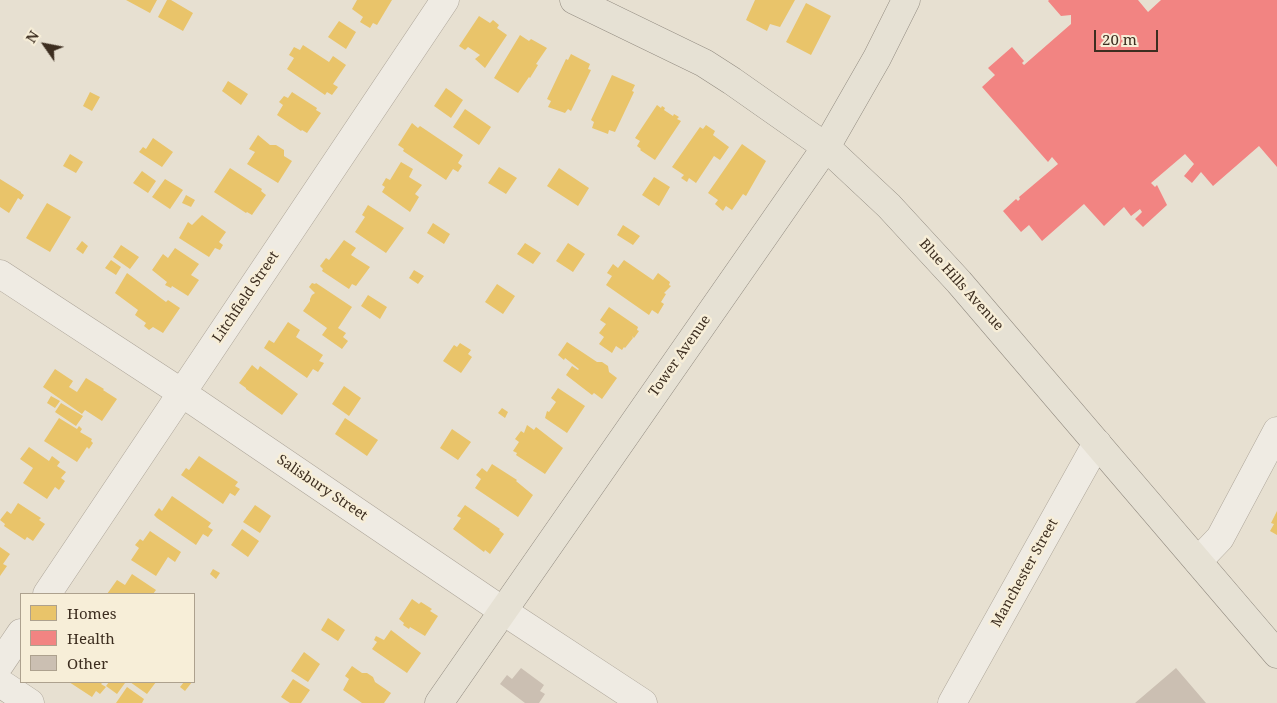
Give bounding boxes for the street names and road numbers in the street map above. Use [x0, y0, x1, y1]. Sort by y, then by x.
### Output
street label: Blue Hills Avenue [915, 236, 1007, 334]
street label: Litchfield Street [209, 248, 283, 346]
street label: Tower Avenue [646, 312, 714, 400]
street label: Salisbury Street [274, 452, 370, 524]
street label: Manchester Street [988, 516, 1062, 630]

